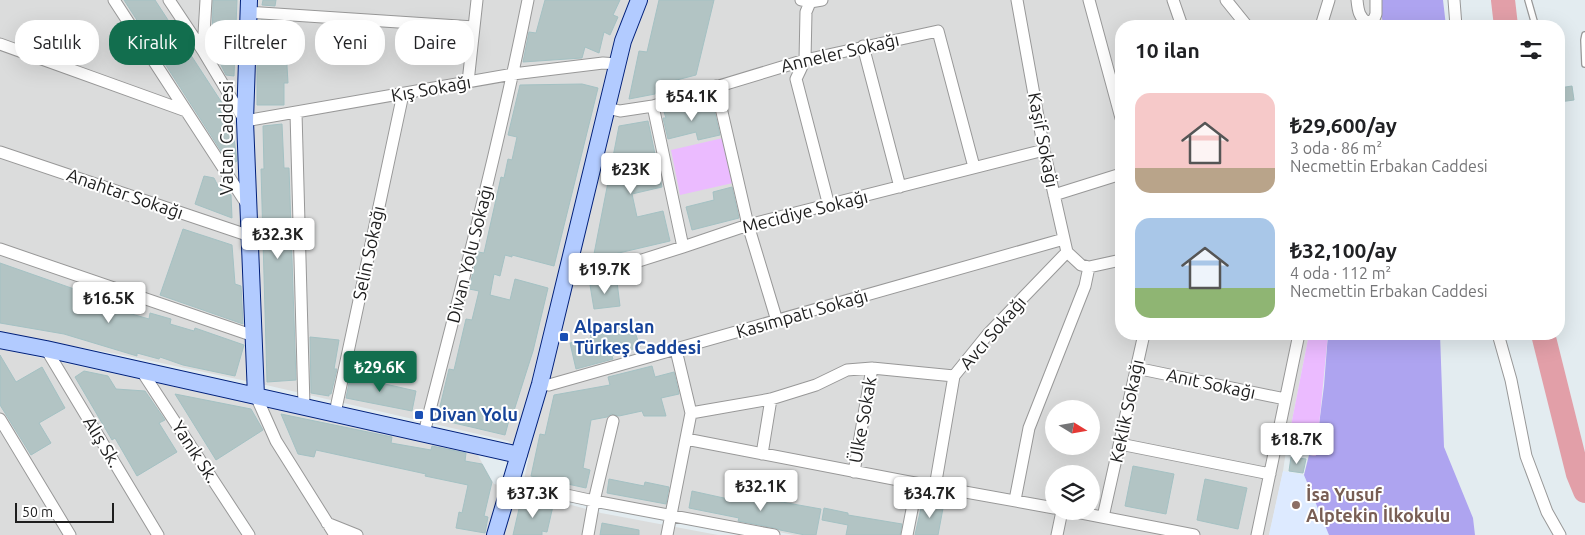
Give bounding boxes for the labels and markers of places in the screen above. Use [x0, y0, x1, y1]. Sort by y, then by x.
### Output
pin: ₺54.1K [651, 80, 733, 122]
pin: ₺23K [601, 152, 661, 195]
pin: ₺32.3K [237, 218, 319, 260]
pin: ₺19.7K [564, 252, 646, 295]
pin: ₺16.5K [68, 282, 150, 324]
place label: Alparslan Türkeş Caddesi [574, 316, 701, 358]
marker: Alparslan Türkeş Caddesi [558, 331, 570, 343]
pin: ₺29.6K [339, 350, 421, 393]
place label: Divan Yolu [429, 404, 518, 424]
marker: Divan Yolu [413, 409, 425, 421]
pin: ₺18.7K [1256, 422, 1338, 465]
pin: ₺32.1K [720, 470, 802, 512]
pin: ₺37.3K [492, 476, 574, 519]
pin: ₺34.7K [889, 476, 971, 519]
place label: İsa Yusuf Alptekin İlkokulu [1306, 484, 1450, 525]
marker: İsa Yusuf Alptekin İlkokulu [1290, 499, 1302, 511]

